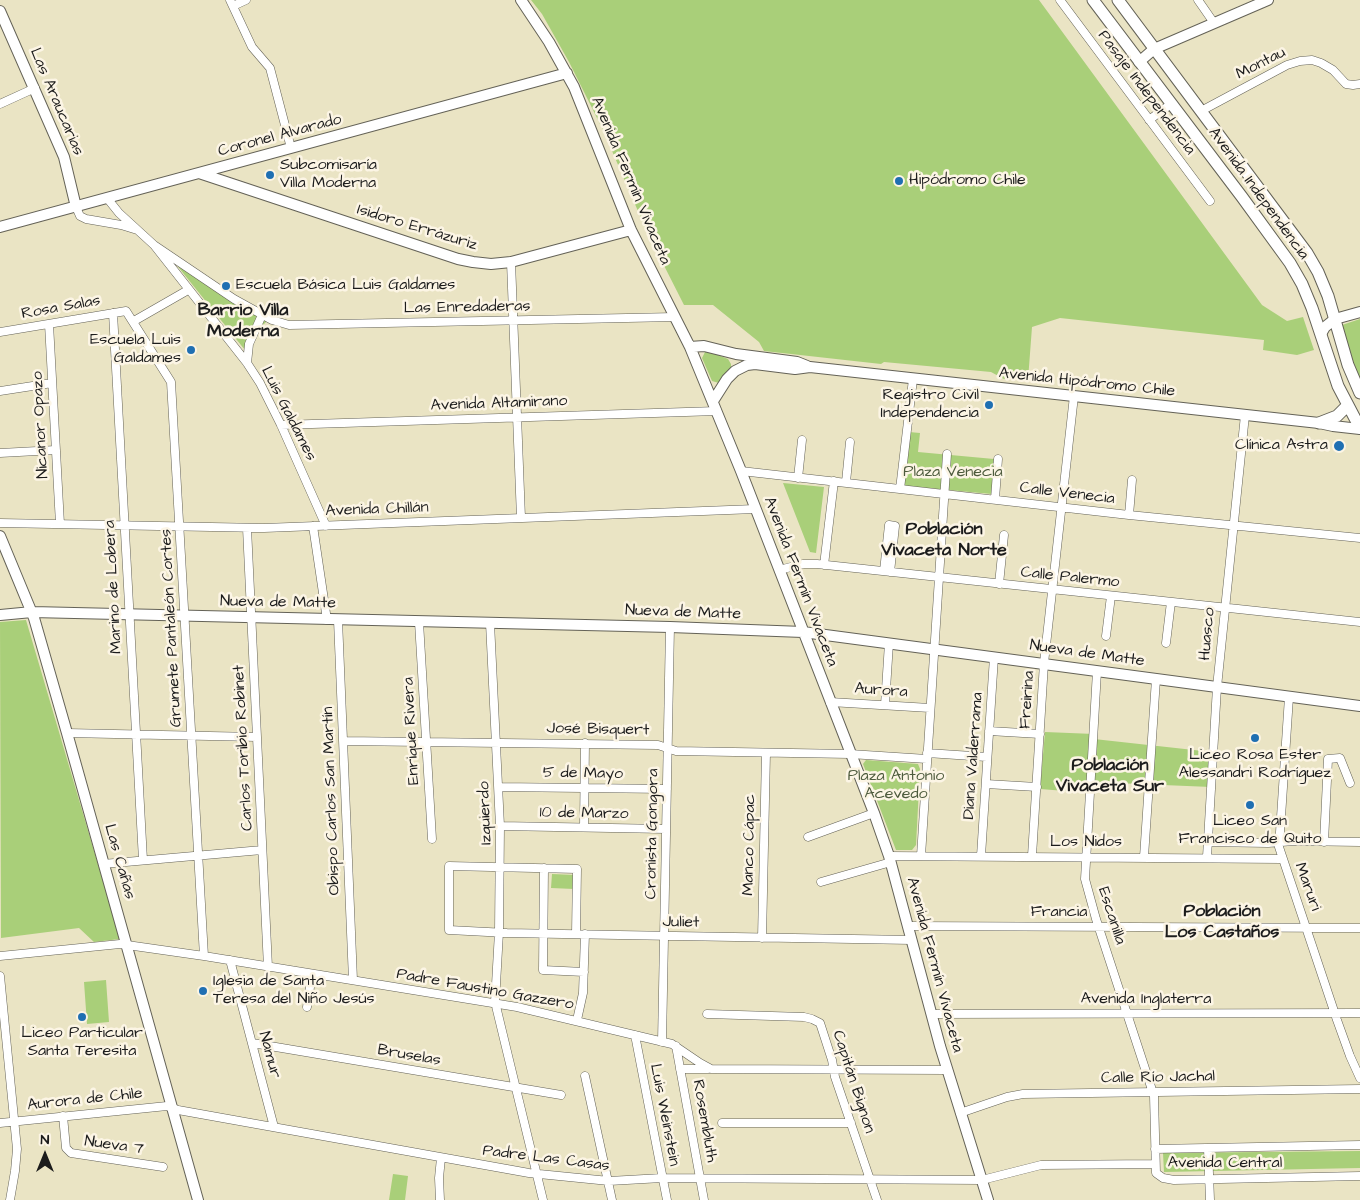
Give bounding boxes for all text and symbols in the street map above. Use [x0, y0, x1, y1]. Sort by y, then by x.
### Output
street label: Pasaje Independencia [1093, 27, 1199, 159]
street label: Montau [1233, 43, 1289, 85]
street label: Las Araucarias [25, 45, 87, 159]
street label: Avenida Fermín Vivaceta [586, 94, 674, 268]
street label: Coronel Alvarado [216, 110, 344, 162]
street label: Avenida Independencia [1204, 124, 1312, 264]
place label: Subcomisaría Villa Moderna [280, 156, 377, 194]
marker: Subcomisaría Villa Moderna [264, 169, 276, 181]
place label: Hipódromo Chile [909, 171, 1026, 191]
marker: Hipódromo Chile [893, 175, 905, 187]
street label: Isidoro Errázuriz [355, 201, 479, 255]
place label: Escuela Básica Luis Galdames [236, 276, 455, 296]
marker: Escuela Básica Luis Galdames [220, 280, 232, 292]
street label: Rosa Salas [20, 292, 102, 324]
street label: Las Enredaderas [403, 297, 531, 319]
district label: Barrio Villa Moderna [198, 300, 288, 342]
place label: Escuela Luis Galdames [90, 331, 181, 369]
marker: Escuela Luis Galdames [185, 344, 197, 356]
street label: Luis Galdames [256, 364, 320, 464]
street label: Avenida Hipódromo Chile [998, 364, 1176, 402]
street label: Nicanor Opazo [29, 371, 53, 479]
place label: Registro Civil Independencia [881, 386, 979, 424]
street label: Avenida Altamirano [430, 392, 568, 416]
marker: Registro Civil Independencia [983, 399, 995, 411]
place label: Clínica Astra [1235, 436, 1328, 456]
marker: Clínica Astra [1332, 439, 1346, 453]
park label: Plaza Venecia [903, 463, 1003, 483]
street label: Calle Venecia [1018, 479, 1116, 509]
street label: Avenida Fermín Vivaceta [759, 494, 841, 670]
street label: Avenida Chillán [325, 499, 429, 521]
district label: Población Vivaceta Norte [881, 519, 1007, 562]
street label: Marino de Lobera [101, 520, 127, 654]
street label: Grumete Pantaleón Cortes [157, 528, 187, 728]
street label: Calle Palermo [1020, 563, 1120, 593]
street label: Nueva de Matte [220, 592, 336, 614]
street label: Nueva de Matte [625, 601, 741, 625]
street label: Huasco [1196, 607, 1220, 661]
street label: Nueva de Matte [1028, 636, 1146, 672]
street label: Carlos Toribio Robinet [230, 665, 258, 831]
street label: Freirina [1016, 670, 1040, 730]
street label: Enrique Rivera [400, 677, 424, 785]
street label: Aurora [854, 680, 908, 702]
street label: Diana Valderrama [960, 692, 988, 820]
street label: Obispo Carlos San Martín [319, 706, 345, 896]
street label: José Bisquert [546, 720, 650, 740]
marker: Liceo Rosa Ester Alessandri Rodríguez [1249, 732, 1261, 744]
place label: Liceo Rosa Ester Alessandri Rodríguez [1179, 746, 1331, 784]
district label: Población Vivaceta Sur [1056, 755, 1164, 798]
street label: 5 de Mayo [543, 764, 623, 784]
park label: Plaza Antonio Acevedo [848, 767, 944, 805]
street label: Cronista Gongora [642, 768, 664, 900]
street label: Izquierdo [475, 781, 497, 845]
street label: Manco Cápac [740, 794, 760, 896]
marker: Liceo San Francisco de Quito [1244, 799, 1256, 811]
street label: 10 de Marzo [539, 804, 629, 824]
place label: Liceo San Francisco de Quito [1179, 812, 1321, 850]
street label: Las Cañas [99, 822, 139, 902]
street label: Los Nidos [1050, 833, 1122, 853]
street label: Maruri [1290, 860, 1324, 914]
street label: Avenida Fermín Vivaceta [901, 875, 967, 1055]
street label: Escanilla [1093, 885, 1129, 947]
district label: Población Los Castaños [1165, 901, 1279, 944]
street label: Francia [1031, 903, 1087, 923]
street label: Juliet [663, 913, 699, 933]
street label: Padre Faustino Gazzero [395, 965, 575, 1015]
place label: Iglesia de Santa Teresa del Niño Jesús [213, 972, 375, 1010]
marker: Iglesia de Santa Teresa del Niño Jesús [197, 985, 209, 997]
street label: Avenida Inglaterra [1081, 990, 1211, 1010]
marker: Liceo Particular Santa Teresita [76, 1011, 88, 1023]
place label: Liceo Particular Santa Teresita [21, 1024, 143, 1062]
street label: Capitán Bignon [827, 1028, 879, 1136]
street label: Namur [254, 1030, 284, 1080]
street label: Bruselas [376, 1041, 442, 1071]
street label: Luis Weinstein [645, 1062, 683, 1168]
street label: Calle Río Jachal [1101, 1067, 1215, 1089]
street label: Rosembluth [687, 1078, 721, 1164]
street label: Aurora de Chile [26, 1084, 144, 1116]
north arrow [20, 1130, 70, 1180]
text: N [41, 1130, 49, 1150]
street label: Nueva 7 [83, 1132, 145, 1160]
street label: Padre Las Casas [481, 1142, 611, 1176]
street label: Avenida Central [1168, 1154, 1282, 1174]

